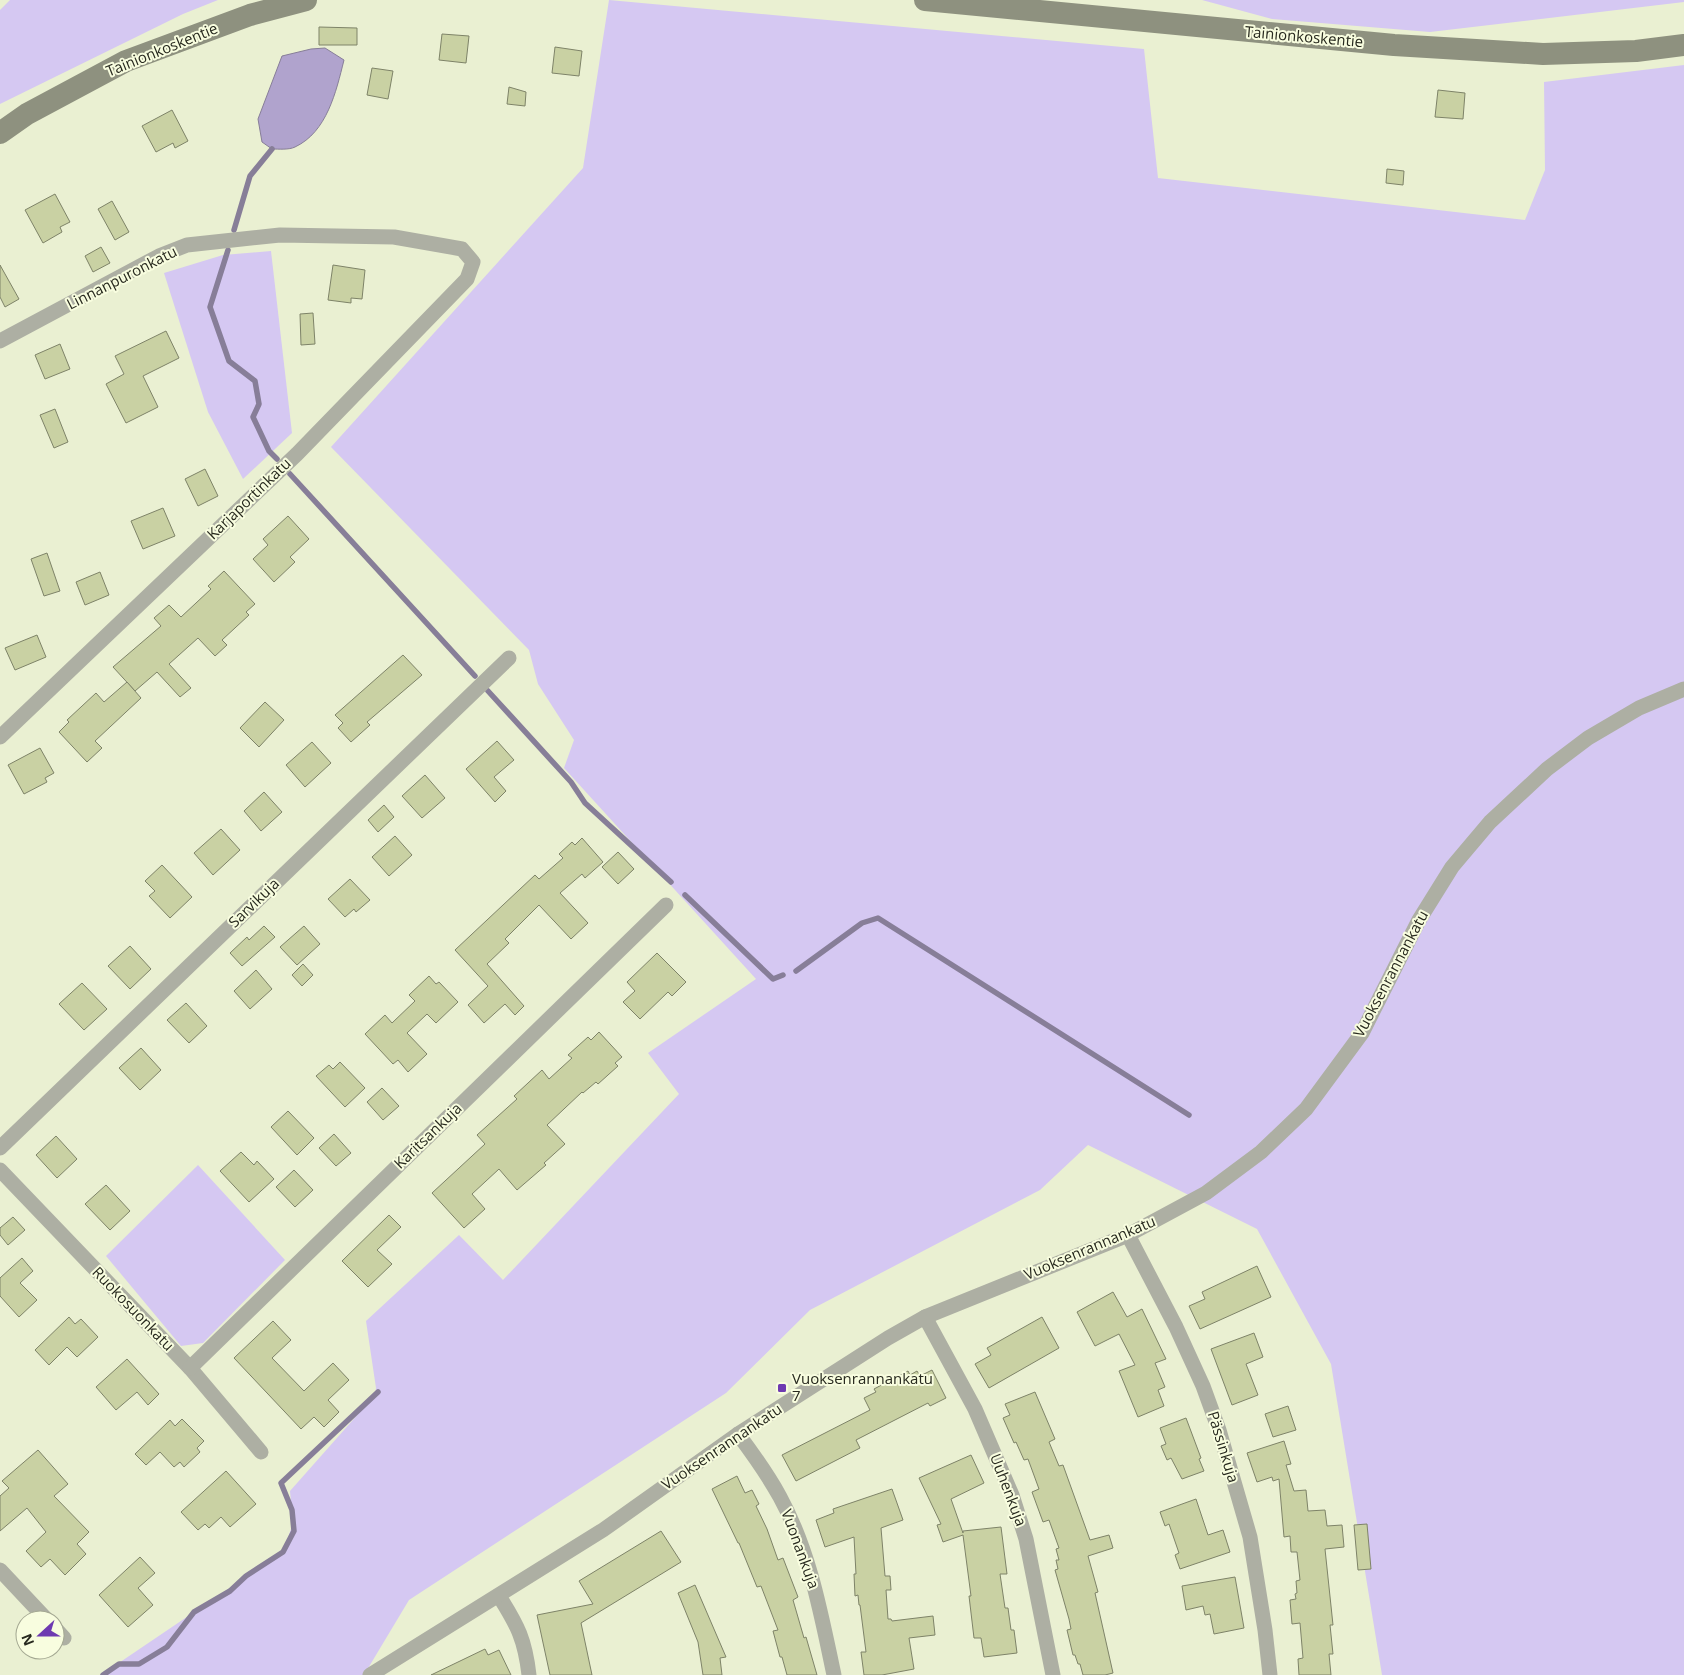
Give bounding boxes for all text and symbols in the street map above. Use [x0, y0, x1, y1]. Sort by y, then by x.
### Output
street label: Tainionkoskentie [103, 18, 220, 81]
street label: Tainionkoskentie [1244, 21, 1364, 51]
street label: Linnanpuronkatu [63, 241, 180, 313]
street label: Karjaportinkatu [202, 453, 295, 543]
street label: Sarvikuja [224, 873, 283, 931]
street label: Vuoksenrannankatu [1348, 907, 1432, 1040]
street label: Karitsankuja [389, 1098, 465, 1173]
street label: Vuoksenrannankatu [1021, 1210, 1158, 1284]
street label: Ruokosuonkatu [88, 1262, 179, 1355]
place label: Vuoksenrannankatu 7 [792, 1368, 933, 1405]
marker: Vuoksenrannankatu 7 [776, 1382, 788, 1394]
street label: Vuoksenrannankatu [657, 1398, 785, 1494]
street label: Pässinkuja [1204, 1408, 1244, 1485]
street label: Uuhenkuja [986, 1451, 1032, 1529]
street label: Vuonankuja [777, 1506, 825, 1591]
north arrow [15, 1610, 65, 1660]
text: N [16, 1631, 38, 1649]

